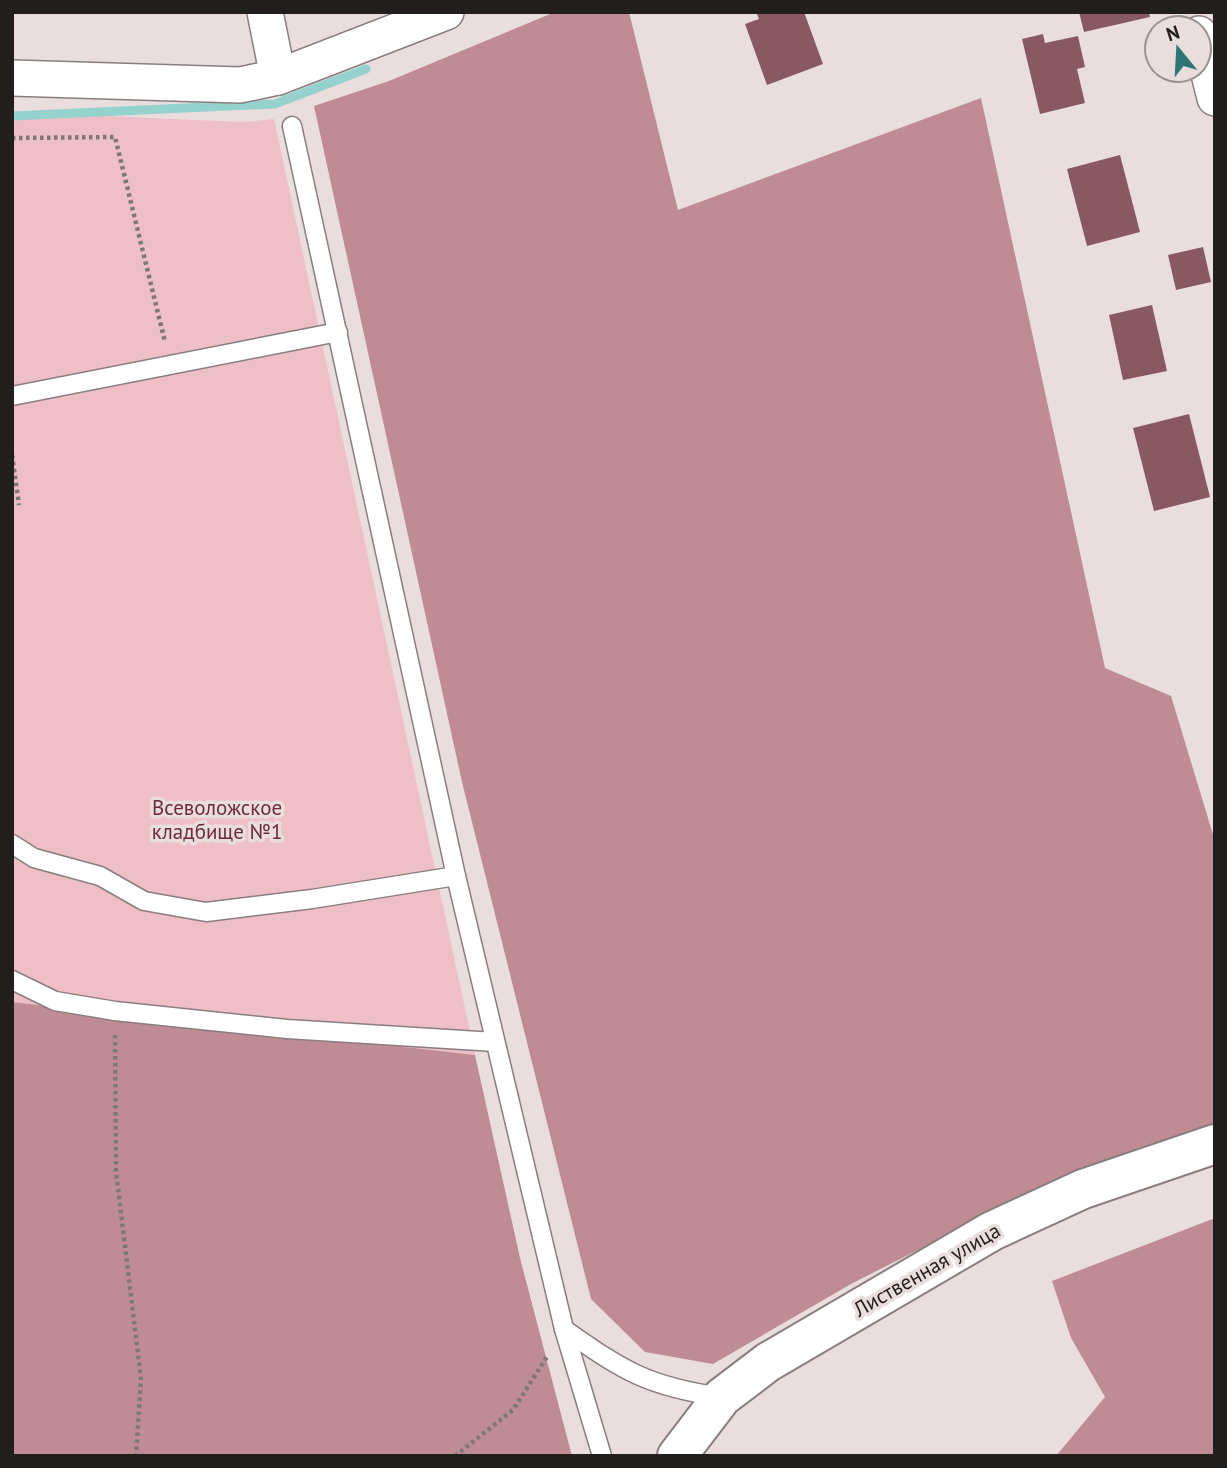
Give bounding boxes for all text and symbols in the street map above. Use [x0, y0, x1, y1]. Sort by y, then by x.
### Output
north arrow [1143, 14, 1213, 84]
text: N [1163, 19, 1182, 46]
park label: Всеволожское кладбище №1 [152, 794, 282, 845]
street label: Лиственная улица [848, 1217, 1005, 1323]

